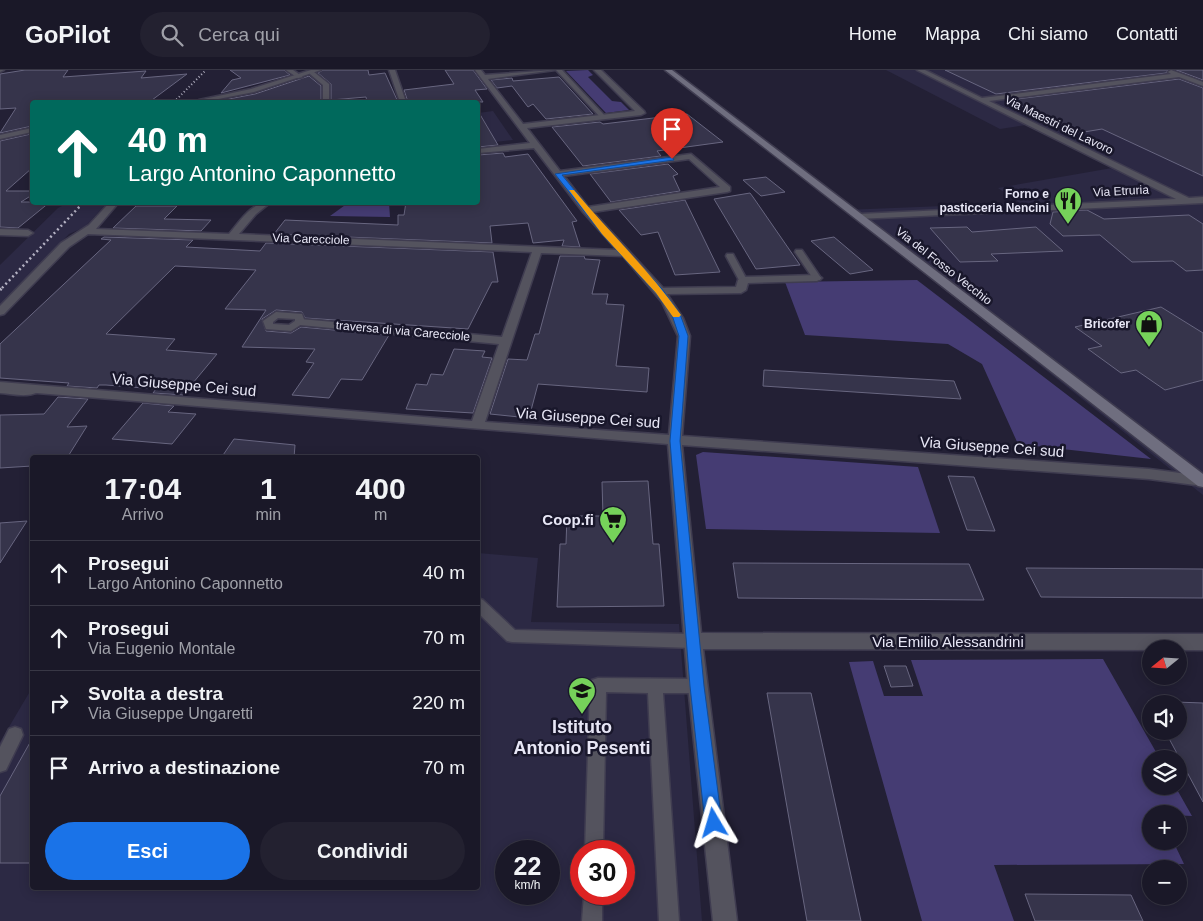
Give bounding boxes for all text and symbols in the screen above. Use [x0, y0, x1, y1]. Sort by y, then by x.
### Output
search box [140, 12, 490, 57]
text: GoPilot [25, 21, 110, 48]
icon: search [158, 21, 186, 49]
text: Cerca qui [198, 24, 280, 45]
text: Home [849, 24, 897, 44]
text: Mappa [925, 24, 980, 44]
text: Chi siamo [1008, 24, 1088, 44]
text: Contatti [1116, 24, 1178, 44]
street label: Via Maestri del Lavoro [1002, 93, 1116, 158]
pin [651, 108, 693, 159]
icon: arrive [658, 115, 686, 143]
icon: ahead [45, 120, 110, 185]
text: 40 m [128, 120, 208, 159]
text: Largo Antonino Caponnetto [128, 161, 396, 186]
street label: Via Etruria [1093, 183, 1150, 199]
restaurant icon: Forno e pasticceria Nencini [1053, 186, 1083, 225]
place label: Forno e pasticceria Nencini [940, 187, 1049, 215]
street label: Via del Fosso Vecchio [893, 224, 995, 308]
street label: Via Carecciole [272, 231, 350, 247]
shop icon: Bricofer [1134, 309, 1164, 348]
place label: Bricofer [1084, 317, 1130, 331]
street label: traversa di via Carecciole [335, 318, 471, 344]
street label: Via Giuseppe Cei sud [111, 370, 257, 399]
street label: Via Giuseppe Cei sud [515, 404, 661, 431]
street label: Via Giuseppe Cei sud [919, 433, 1065, 460]
text: 17:04 [104, 472, 181, 505]
text: 1 [260, 472, 277, 505]
text: 400 [356, 472, 406, 505]
supermarket icon: Coop.fi [598, 505, 628, 544]
text: Arrivo [122, 506, 164, 523]
text: min [255, 506, 281, 523]
text: m [374, 506, 387, 523]
place label: Coop.fi [542, 511, 594, 528]
text: Prosegui [88, 553, 169, 574]
icon: ahead [45, 559, 73, 587]
text: 40 m [423, 562, 465, 583]
text: Largo Antonino Caponnetto [88, 575, 283, 592]
text: Prosegui [88, 618, 169, 639]
icon: ahead [45, 624, 73, 652]
text: 70 m [423, 627, 465, 648]
street label: Via Emilio Alessandrini [872, 633, 1024, 650]
text: Via Eugenio Montale [88, 640, 235, 657]
north arrow [1142, 640, 1188, 685]
map controls [1142, 640, 1187, 905]
school or university icon: Istituto Antonio Pesenti [567, 676, 597, 715]
text: Svolta a destra [88, 683, 223, 704]
icon: right [45, 689, 73, 717]
text: 220 m [412, 692, 465, 713]
button: sound [1142, 695, 1187, 740]
text: Via Giuseppe Ungaretti [88, 705, 253, 722]
place label: Istituto Antonio Pesenti [513, 717, 651, 758]
button: layers [1142, 750, 1187, 795]
icon: arrive [45, 754, 73, 782]
text: Arrivo a destinazione [88, 757, 280, 778]
text: 70 m [423, 757, 465, 778]
position arrow [687, 796, 739, 848]
button: + [1142, 805, 1187, 850]
button: Esci [45, 822, 250, 880]
button: Condividi [260, 822, 465, 880]
speed limit sign: 30 [570, 840, 635, 905]
text: 22 [514, 852, 541, 880]
button: − [1142, 860, 1187, 905]
text: km/h [514, 878, 541, 892]

